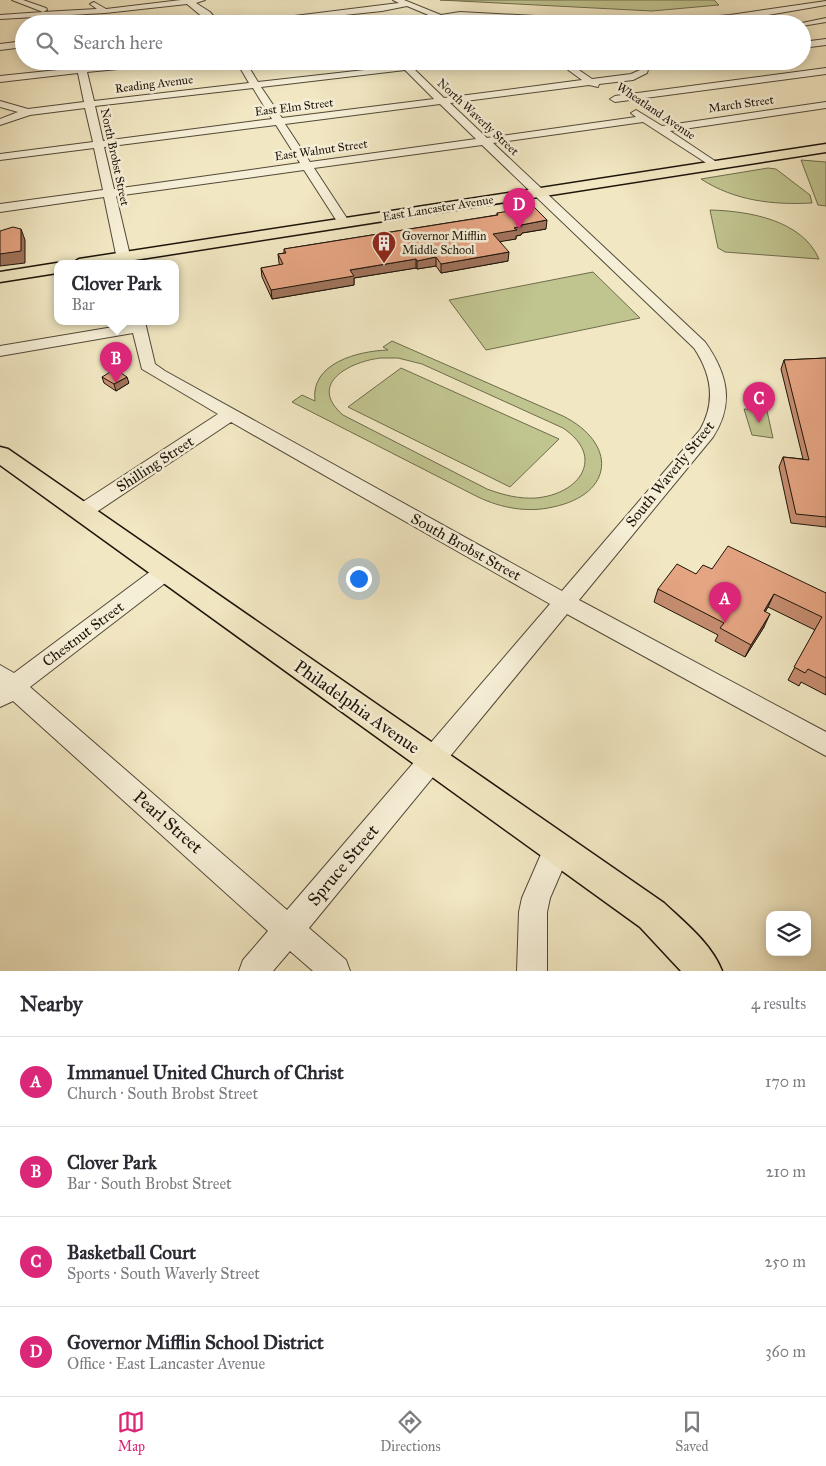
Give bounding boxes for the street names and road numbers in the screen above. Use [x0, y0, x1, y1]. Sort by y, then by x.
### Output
street label: Reading Avenue [114, 72, 194, 97]
street label: North Waverly Street [434, 76, 522, 159]
street label: Wheatland Avenue [614, 80, 698, 142]
street label: March Street [707, 92, 775, 116]
street label: East Elm Street [254, 95, 335, 119]
street label: North Brobst Street [98, 107, 132, 208]
street label: East Walnut Street [274, 136, 369, 163]
street label: East Lancaster Avenue [382, 192, 494, 224]
street label: South Waverly Street [622, 417, 719, 531]
street label: Shilling Street [113, 432, 198, 496]
street label: South Brobst Street [408, 509, 525, 585]
street label: Chestnut Street [39, 597, 128, 670]
street label: Philadelphia Avenue [290, 655, 424, 759]
street label: Pearl Street [129, 786, 208, 859]
street label: Spruce Street [303, 819, 384, 910]

